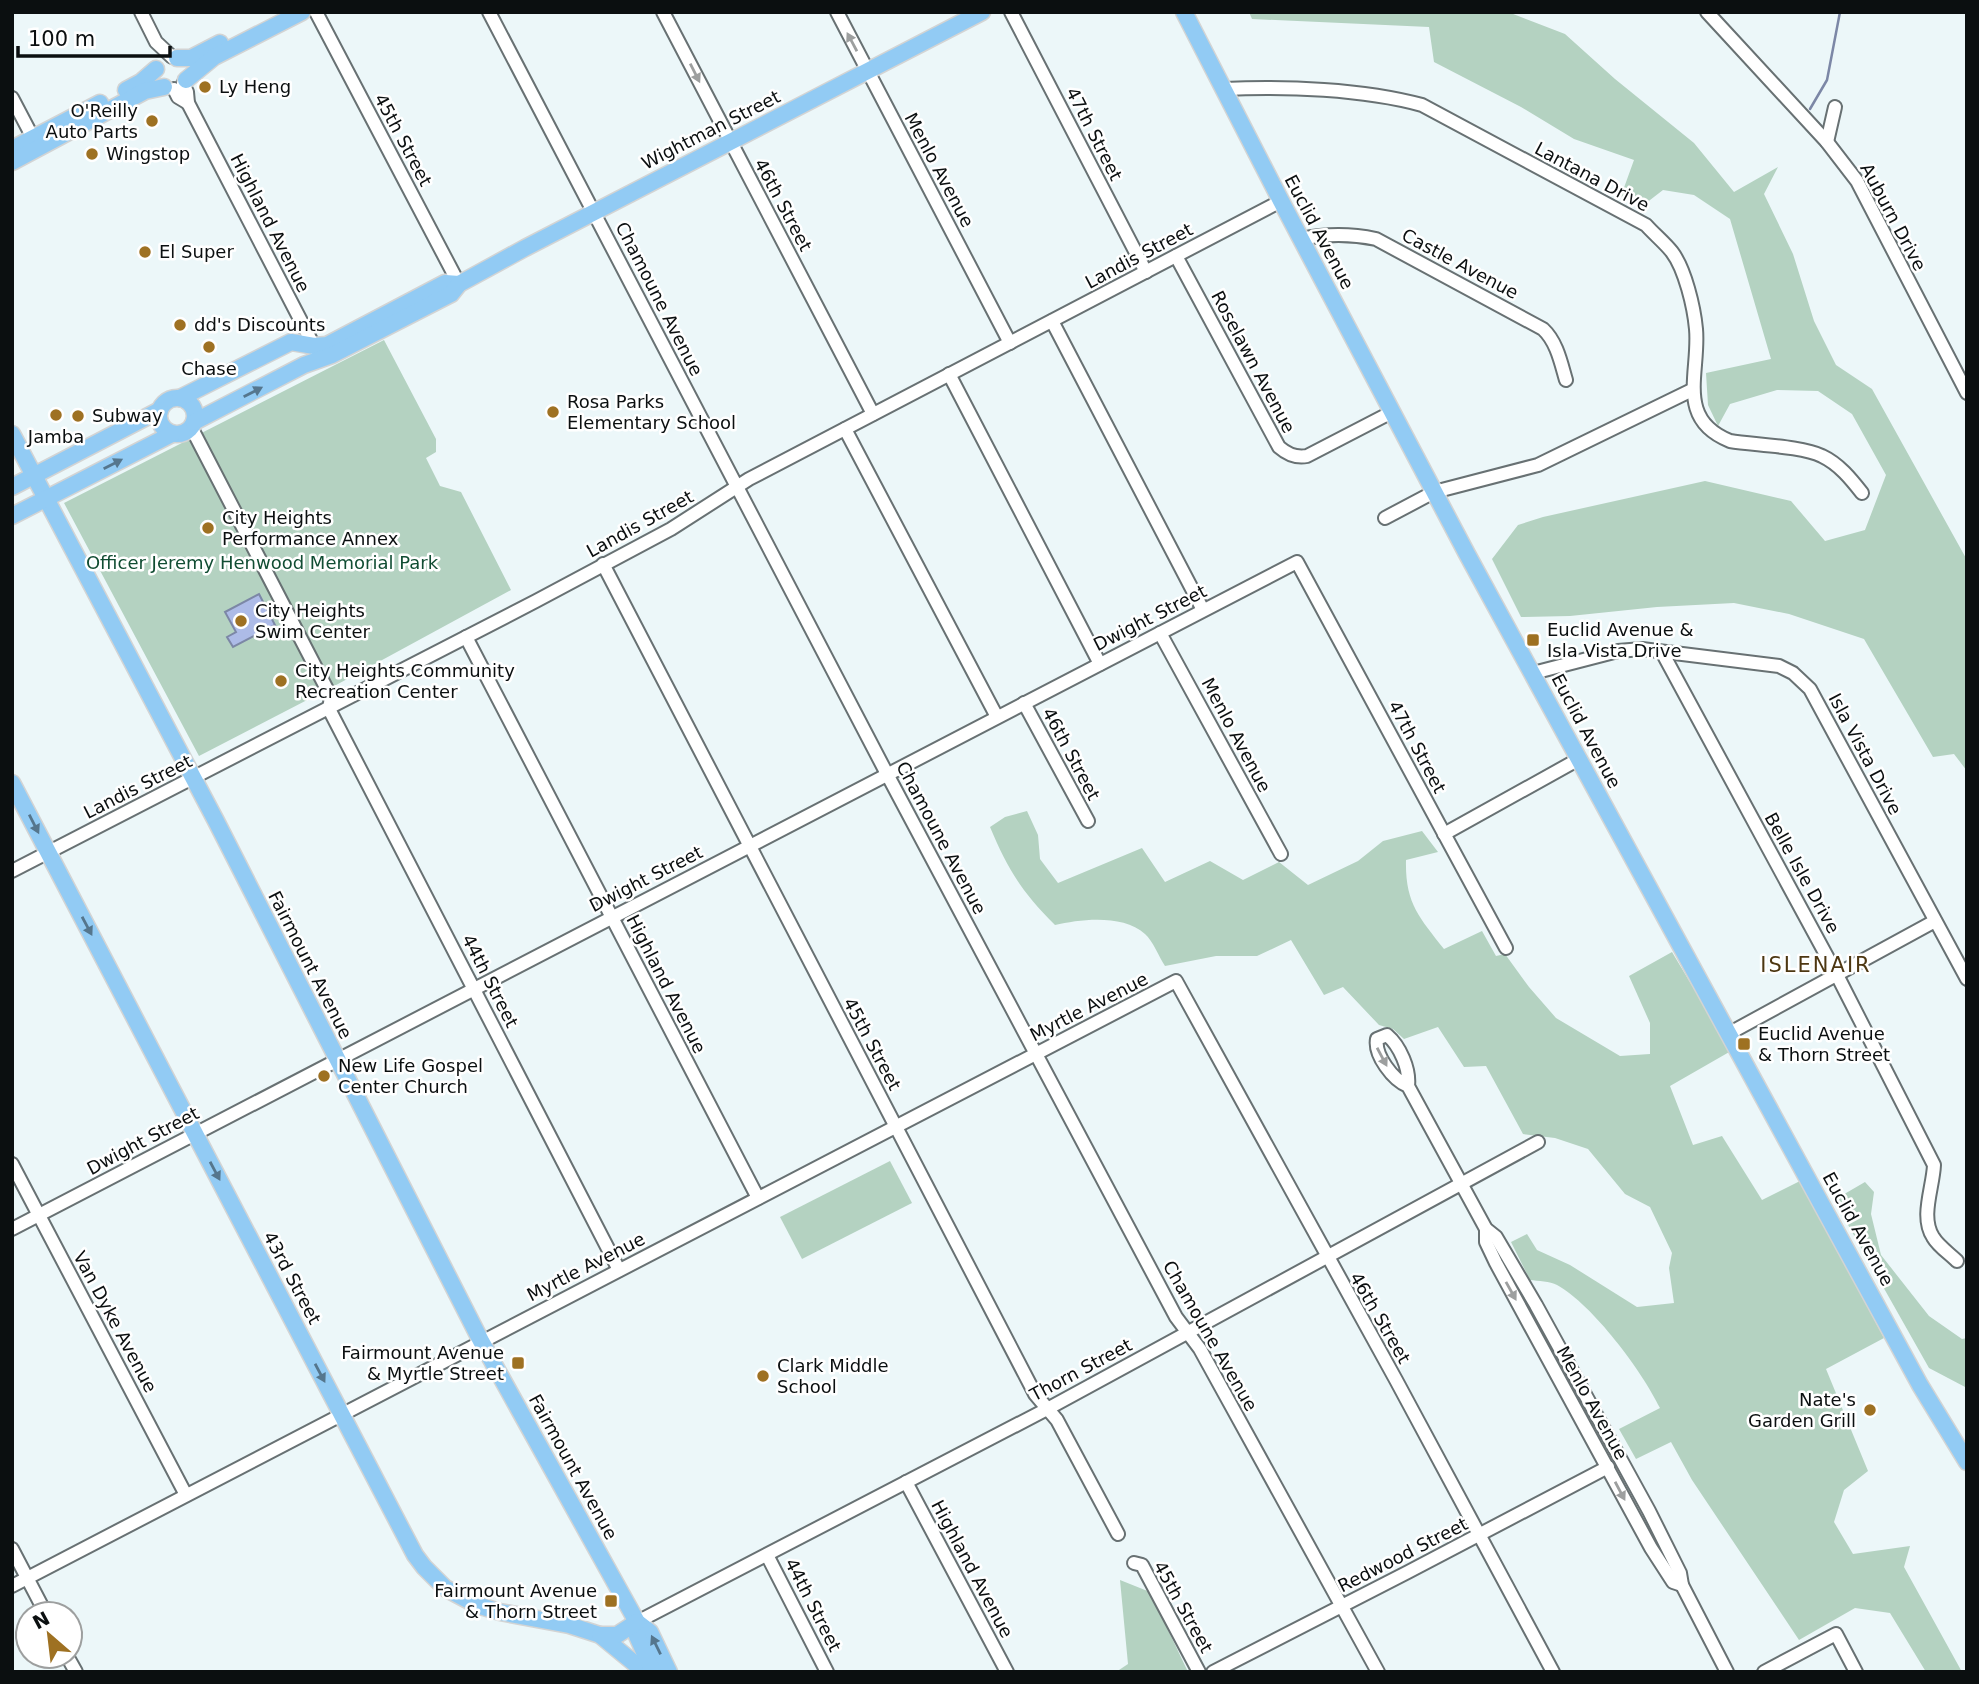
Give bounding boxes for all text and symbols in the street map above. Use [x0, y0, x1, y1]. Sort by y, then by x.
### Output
scale bar [18, 14, 170, 58]
text: 100 m [28, 27, 95, 51]
one-way arrow [847, 32, 858, 52]
one-way arrow [689, 63, 700, 83]
place label: Ly Heng [219, 76, 291, 97]
marker: Ly Heng [197, 79, 213, 95]
street label: 47th Street [1062, 84, 1127, 184]
street label: Wightman Street [638, 86, 784, 174]
street label: 45th Street [370, 90, 437, 190]
place label: O'Reilly Auto Parts [46, 100, 138, 142]
street label: Menlo Avenue [900, 109, 978, 231]
marker: O'Reilly Auto Parts [144, 113, 160, 129]
street label: Lantana Drive [1531, 138, 1653, 216]
place label: Wingstop [106, 143, 190, 164]
marker: Wingstop [84, 146, 100, 162]
street label: Highland Avenue [226, 150, 314, 296]
street label: 46th Street [750, 155, 817, 255]
street label: Auburn Drive [1856, 159, 1931, 274]
street label: Euclid Avenue [1280, 171, 1358, 293]
street label: Chamoune Avenue [611, 218, 707, 379]
street label: Landis Street [1081, 218, 1196, 293]
street label: Castle Avenue [1398, 224, 1522, 303]
place label: El Super [159, 241, 234, 262]
marker: El Super [137, 244, 153, 260]
street label: Roselawn Avenue [1207, 287, 1300, 436]
place label: dd's Discounts [194, 314, 325, 335]
marker: dd's Discounts [172, 317, 188, 333]
marker: Chase [201, 339, 217, 355]
place label: Chase [181, 358, 237, 379]
one-way arrow [243, 386, 263, 397]
place label: Rosa Parks Elementary School [567, 391, 736, 433]
marker: Rosa Parks Elementary School [545, 404, 561, 420]
place label: Subway [92, 405, 163, 426]
marker: Jamba [48, 407, 64, 423]
marker: Subway [70, 408, 86, 424]
place label: Jamba [27, 426, 84, 447]
one-way arrow [103, 458, 123, 470]
street label: Landis Street [583, 486, 697, 562]
place label: City Heights Performance Annex [222, 507, 399, 549]
marker: City Heights Performance Annex [200, 520, 216, 536]
park label: Officer Jeremy Henwood Memorial Park [86, 552, 439, 573]
street label: Dwight Street [1090, 580, 1210, 655]
place label: City Heights Swim Center [255, 600, 371, 642]
marker: City Heights Swim Center [233, 613, 249, 629]
place label: Euclid Avenue & Isla Vista Drive [1547, 619, 1693, 661]
marker: Euclid Avenue & Isla Vista Drive [1525, 632, 1541, 648]
place label: City Heights Community Recreation Center [295, 660, 515, 702]
street label: Euclid Avenue [1547, 670, 1625, 792]
marker: City Heights Community Recreation Center [273, 673, 289, 689]
street label: Menlo Avenue [1197, 674, 1275, 796]
street label: Isla Vista Drive [1825, 689, 1906, 818]
street label: 47th Street [1384, 697, 1451, 797]
street label: 46th Street [1038, 704, 1105, 804]
street label: Landis Street [80, 750, 195, 823]
street label: Chamoune Avenue [892, 758, 991, 918]
street label: Belle Isle Drive [1761, 809, 1844, 937]
one-way arrow [28, 814, 39, 834]
street label: Dwight Street [586, 841, 706, 916]
street label: Fairmount Avenue [264, 887, 357, 1042]
street label: Highland Avenue [622, 911, 710, 1057]
one-way arrow [81, 916, 92, 936]
street label: 44th Street [458, 931, 523, 1031]
district label: ISLENAIR [1760, 953, 1872, 977]
street label: Myrtle Avenue [1026, 968, 1151, 1045]
street label: 45th Street [839, 994, 906, 1094]
place label: Euclid Avenue & Thorn Street [1758, 1023, 1890, 1065]
marker: Euclid Avenue & Thorn Street [1736, 1036, 1752, 1052]
one-way arrow [1376, 1047, 1388, 1067]
place label: New Life Gospel Center Church [338, 1055, 483, 1097]
marker: New Life Gospel Center Church [316, 1068, 332, 1084]
street label: Dwight Street [83, 1102, 202, 1179]
one-way arrow [209, 1161, 220, 1181]
street label: Euclid Avenue [1819, 1168, 1898, 1289]
street label: 43rd Street [259, 1228, 326, 1328]
street label: Myrtle Avenue [523, 1228, 648, 1305]
street label: Van Dyke Avenue [69, 1248, 162, 1396]
street label: Chamoune Avenue [1159, 1257, 1262, 1415]
street label: 46th Street [1346, 1268, 1415, 1367]
one-way arrow [1505, 1281, 1517, 1301]
street label: Thorn Street [1025, 1334, 1135, 1406]
place label: Fairmount Avenue & Myrtle Street [341, 1342, 504, 1384]
street label: Menlo Avenue [1553, 1342, 1632, 1463]
marker: Fairmount Avenue & Myrtle Street [510, 1355, 526, 1371]
place label: Clark Middle School [777, 1355, 889, 1397]
one-way arrow [314, 1363, 325, 1383]
marker: Clark Middle School [755, 1368, 771, 1384]
place label: Nate's Garden Grill [1748, 1389, 1856, 1431]
street label: Fairmount Avenue [525, 1390, 622, 1543]
marker: Nate's Garden Grill [1862, 1402, 1878, 1418]
one-way arrow [1614, 1481, 1626, 1500]
street label: Highland Avenue [927, 1496, 1018, 1641]
street label: Redwood Street [1334, 1513, 1471, 1596]
street label: 44th Street [781, 1555, 846, 1655]
street label: 45th Street [1150, 1557, 1217, 1656]
place label: Fairmount Avenue & Thorn Street [434, 1580, 597, 1622]
marker: Fairmount Avenue & Thorn Street [603, 1593, 619, 1609]
north arrow [14, 1600, 84, 1670]
text: N [29, 1607, 53, 1633]
one-way arrow [650, 1635, 662, 1655]

